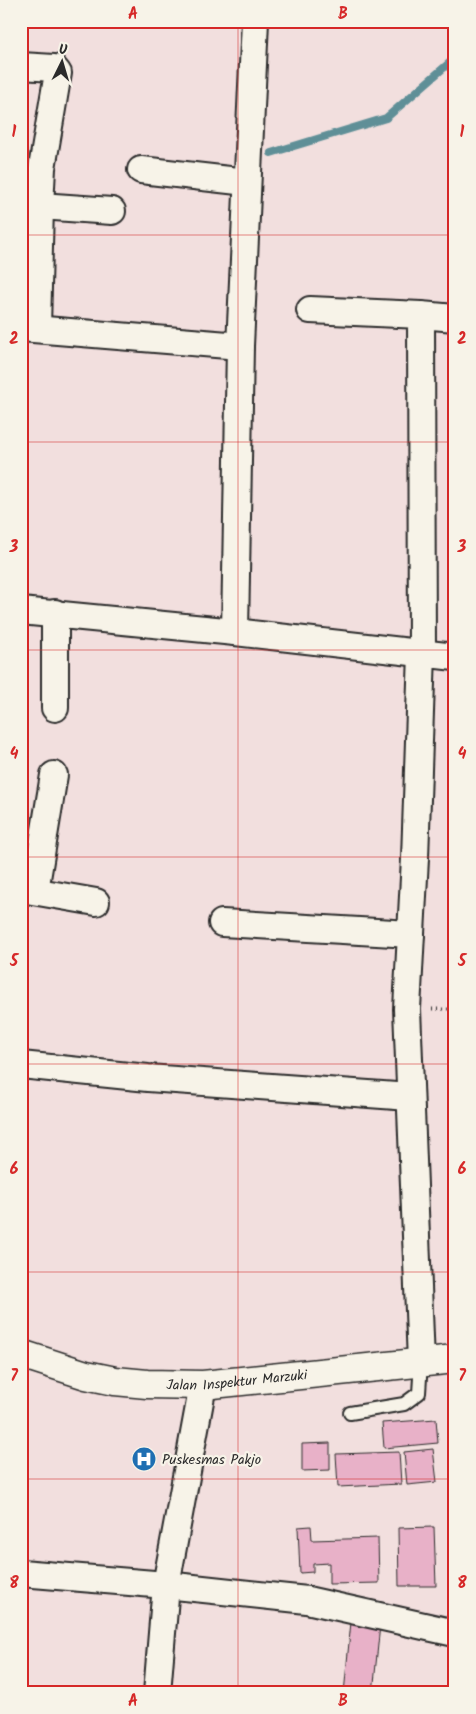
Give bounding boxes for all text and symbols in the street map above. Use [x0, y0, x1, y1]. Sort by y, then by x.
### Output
text: A [128, 2, 138, 27]
text: B [338, 2, 348, 27]
north arrow [38, 38, 88, 88]
text: U [58, 39, 69, 61]
text: 1 [12, 120, 17, 145]
text: 1 [460, 120, 465, 145]
text: 2 [9, 327, 19, 352]
text: 2 [457, 327, 467, 352]
text: 3 [9, 535, 19, 560]
text: 3 [457, 535, 467, 560]
text: 4 [10, 742, 19, 767]
text: 4 [458, 742, 467, 767]
text: 5 [9, 949, 20, 974]
text: 5 [457, 949, 468, 974]
text: 6 [10, 1157, 19, 1182]
text: 6 [458, 1157, 467, 1182]
text: 7 [10, 1364, 18, 1389]
street label: Jalan Inspektur Marzuki [166, 1364, 309, 1397]
text: 7 [458, 1364, 466, 1389]
hospital icon: Puskesmas Pakjo [131, 1446, 157, 1472]
place label: Puskesmas Pakjo [162, 1449, 261, 1471]
text: 8 [9, 1571, 19, 1596]
text: 8 [457, 1571, 467, 1596]
text: A [128, 1689, 138, 1714]
text: B [338, 1689, 348, 1714]

